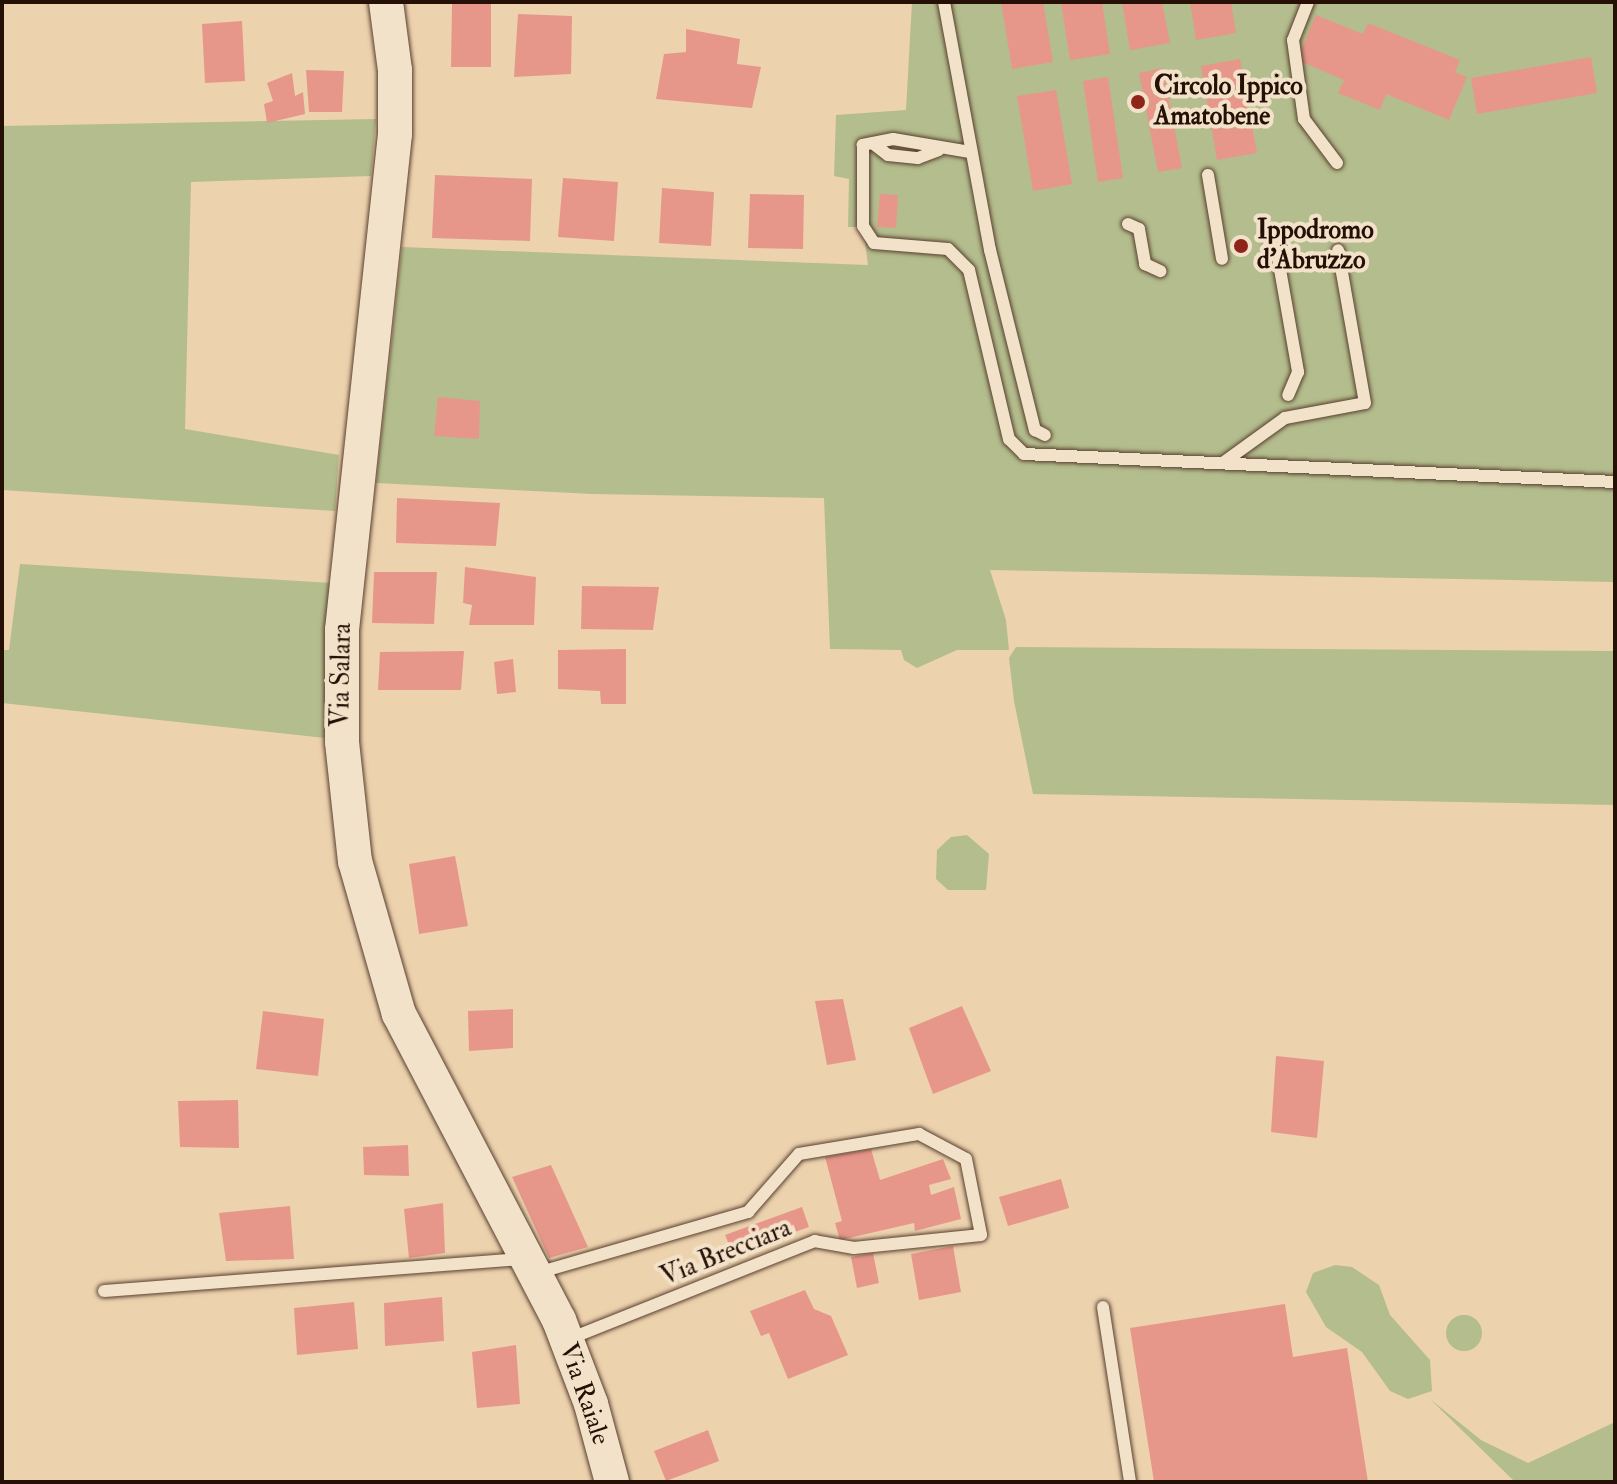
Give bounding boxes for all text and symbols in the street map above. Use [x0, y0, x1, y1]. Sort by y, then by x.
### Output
place label: Circolo Ippico Amatobene [1154, 71, 1303, 132]
marker: Circolo Ippico Amatobene [1129, 93, 1147, 111]
place label: Ippodromo d'Abruzzo [1257, 215, 1374, 276]
marker: Ippodromo d'Abruzzo [1232, 237, 1250, 255]
street label: Via Salara [325, 623, 359, 727]
street label: Via Brecciara [656, 1213, 796, 1293]
street label: Via Raiale [552, 1339, 616, 1449]

